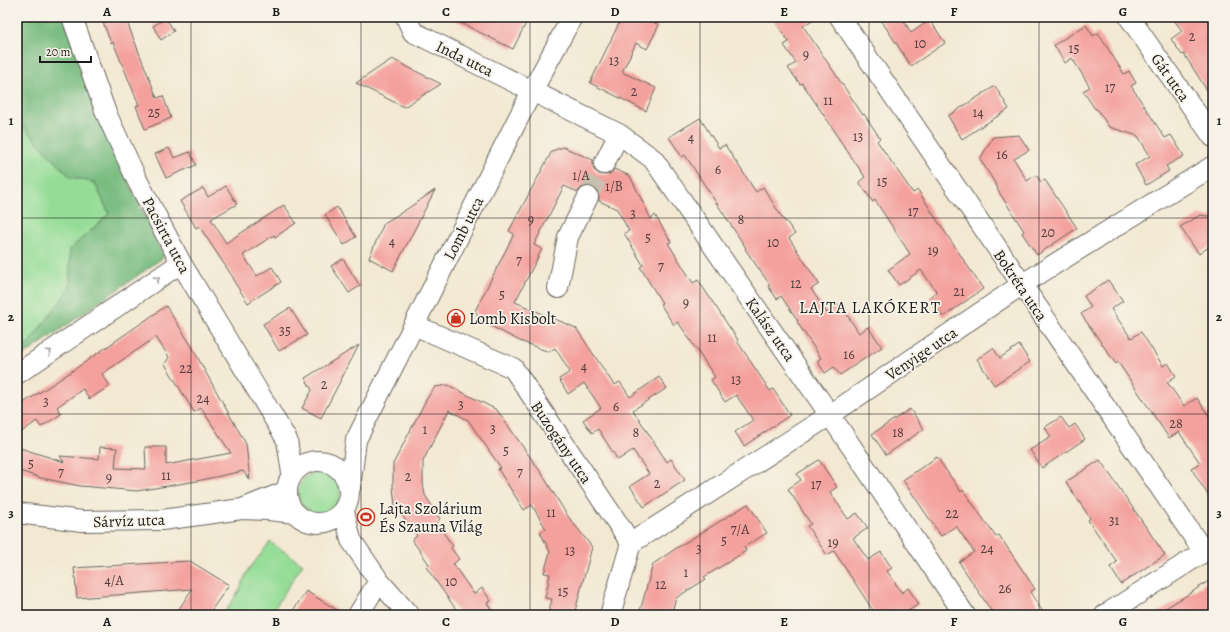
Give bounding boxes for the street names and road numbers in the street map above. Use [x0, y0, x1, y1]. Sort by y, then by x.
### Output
street label: Inda utca [432, 36, 498, 83]
street label: Gát utca [1146, 49, 1195, 107]
street label: Lomb utca [438, 192, 490, 264]
street label: Pacsirta utca [137, 193, 196, 278]
street label: Bokréta utca [988, 245, 1053, 326]
street label: Kalász utca [740, 293, 801, 367]
street label: Venyige utca [880, 321, 962, 386]
street label: Buzogány utca [525, 397, 597, 489]
street label: Sárvíz utca [93, 509, 166, 533]

